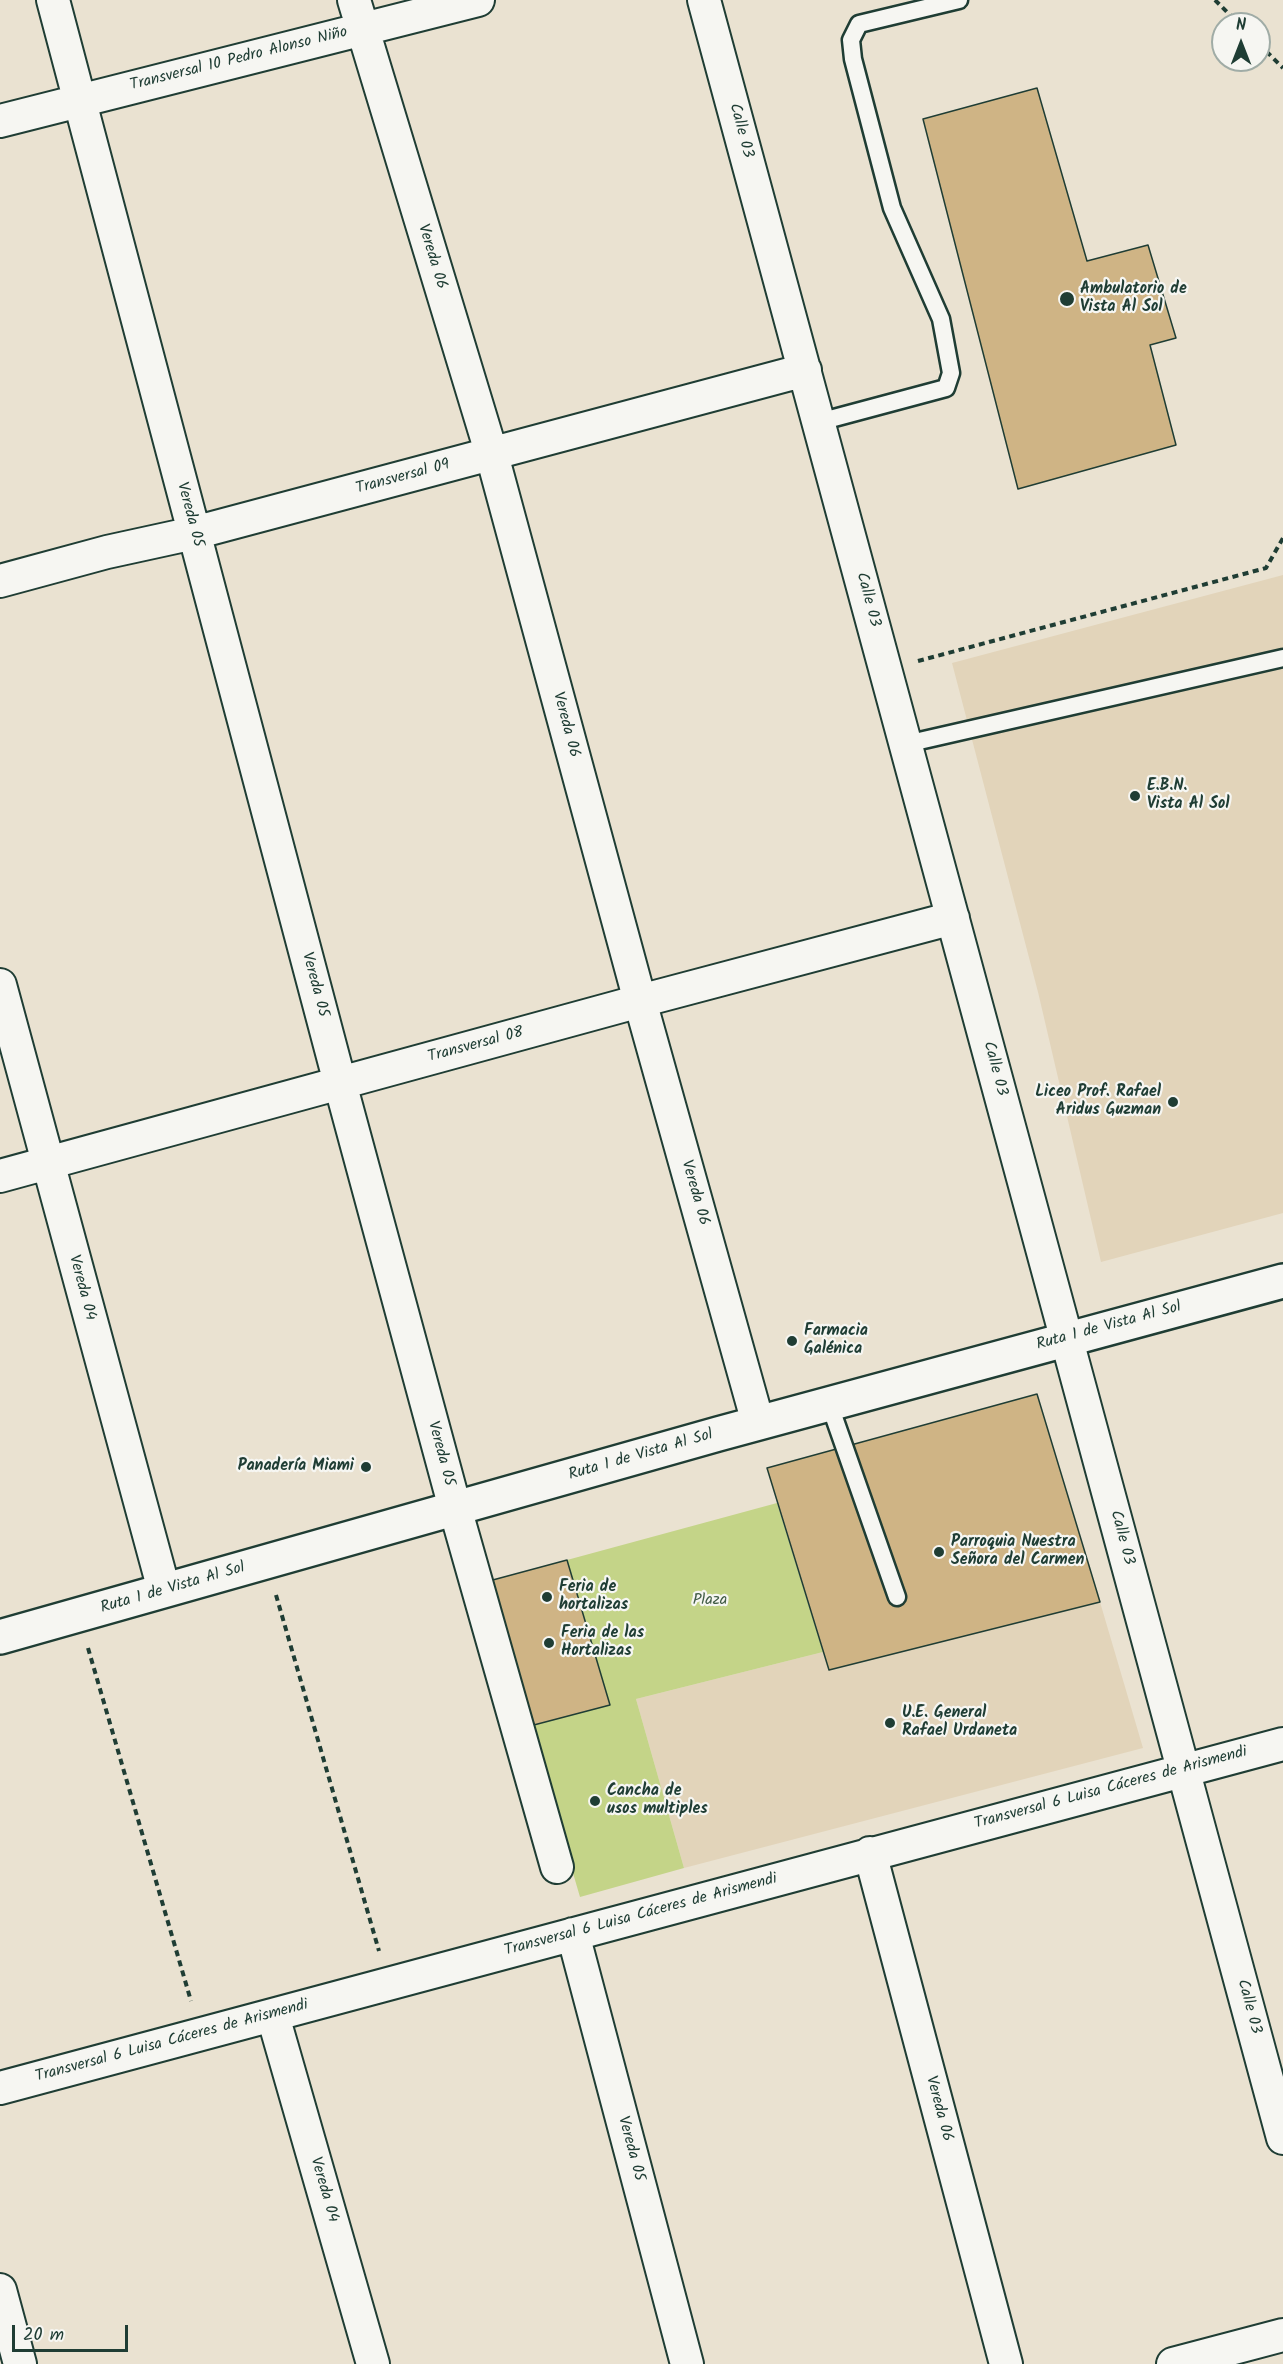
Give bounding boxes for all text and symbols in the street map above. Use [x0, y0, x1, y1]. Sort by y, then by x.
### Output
north arrow [1211, 12, 1271, 72]
text: N [1236, 13, 1246, 38]
street label: Transversal 10 Pedro Alonso Niño [128, 24, 350, 96]
street label: Calle 03 [724, 102, 756, 160]
street label: Vereda 06 [412, 222, 450, 292]
place label: Ambulatorio de Vista Al Sol [1080, 280, 1187, 318]
marker: Ambulatorio de Vista Al Sol [1058, 290, 1076, 308]
street label: Transversal 09 [354, 456, 452, 500]
street label: Vereda 05 [171, 480, 207, 550]
street label: Calle 03 [851, 571, 883, 629]
street label: Vereda 06 [547, 690, 583, 760]
place label: E.B.N. Vista Al Sol [1147, 777, 1230, 815]
marker: E.B.N. Vista Al Sol [1128, 789, 1142, 803]
street label: Vereda 05 [296, 950, 332, 1020]
street label: Transversal 08 [426, 1024, 526, 1068]
street label: Calle 03 [978, 1040, 1010, 1098]
place label: Liceo Prof. Rafael Aridus Guzman [1035, 1083, 1161, 1121]
marker: Liceo Prof. Rafael Aridus Guzman [1166, 1095, 1180, 1109]
street label: Vereda 06 [676, 1158, 712, 1228]
street label: Vereda 04 [63, 1253, 99, 1323]
street label: Ruta 1 de Vista Al Sol [1034, 1298, 1184, 1356]
place label: Farmacia Galénica [804, 1322, 868, 1360]
marker: Farmacia Galénica [785, 1334, 799, 1348]
street label: Vereda 05 [422, 1419, 458, 1489]
street label: Ruta 1 de Vista Al Sol [567, 1426, 715, 1486]
place label: Panadería Miami [238, 1457, 354, 1477]
marker: Panadería Miami [359, 1460, 373, 1474]
street label: Calle 03 [1105, 1509, 1137, 1567]
place label: Parroquia Nuestra Señora del Carmen [951, 1533, 1084, 1571]
marker: Parroquia Nuestra Señora del Carmen [932, 1545, 946, 1559]
street label: Ruta 1 de Vista Al Sol [99, 1559, 247, 1619]
place label: Feria de hortalizas [559, 1578, 628, 1616]
marker: Feria de hortalizas [540, 1590, 554, 1604]
park label: Plaza [693, 1591, 727, 1611]
place label: Feria de las Hortalizas [561, 1624, 644, 1662]
marker: Feria de las Hortalizas [542, 1636, 556, 1650]
place label: U.E. General Rafael Urdaneta [902, 1704, 1017, 1742]
marker: U.E. General Rafael Urdaneta [883, 1716, 897, 1730]
street label: Transversal 6 Luisa Cáceres de Arismendi [973, 1743, 1249, 1835]
place label: Cancha de usos multiples [607, 1782, 708, 1820]
marker: Cancha de usos multiples [588, 1794, 602, 1808]
street label: Transversal 6 Luisa Cáceres de Arismendi [503, 1870, 779, 1962]
street label: Calle 03 [1232, 1978, 1264, 2036]
street label: Transversal 6 Luisa Cáceres de Arismendi [34, 1996, 310, 2088]
street label: Vereda 06 [920, 2074, 956, 2144]
street label: Vereda 05 [612, 2114, 648, 2184]
street label: Vereda 04 [305, 2155, 341, 2225]
scale bar [15, 2313, 130, 2351]
text: 20 m [23, 2321, 64, 2350]

